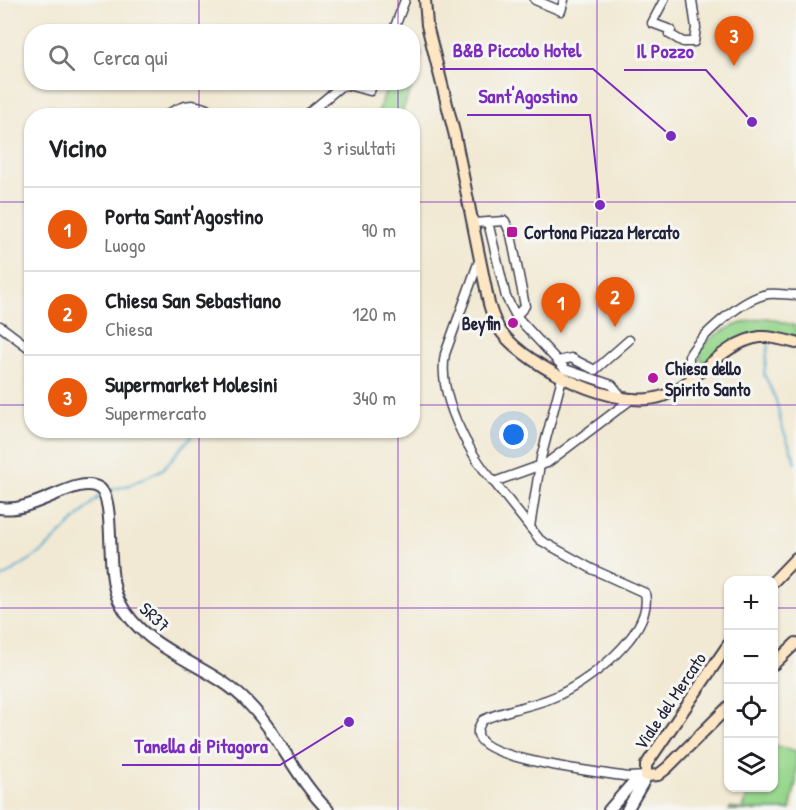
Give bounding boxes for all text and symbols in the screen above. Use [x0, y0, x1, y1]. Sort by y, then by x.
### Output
pin: 3 [714, 16, 754, 66]
search box [24, 24, 420, 90]
callout: B&B Piccolo Hotel [440, 31, 593, 69]
callout: Il Pozzo [624, 32, 706, 70]
text: B&B Piccolo Hotel [453, 36, 582, 63]
text: Il Pozzo [636, 37, 694, 64]
icon: search [45, 41, 78, 74]
text: Cerca qui [93, 42, 168, 72]
callout: Sant'Agostino [467, 77, 590, 115]
text: Sant'Agostino [478, 82, 578, 110]
text: Vicino [48, 130, 107, 165]
text: 3 risultati [323, 134, 396, 161]
text: Porta Sant'Agostino [105, 201, 263, 231]
text: 1 [64, 216, 71, 243]
text: 90 m [362, 216, 396, 243]
place label: Cortona Piazza Mercato [524, 220, 680, 245]
marker: Cortona Piazza Mercato [505, 225, 519, 239]
text: Luogo [105, 231, 145, 258]
pin: 2 [596, 278, 634, 327]
pin: 1 [542, 284, 580, 333]
text: Chiesa San Sebastiano [105, 285, 281, 315]
text: 2 [63, 300, 72, 327]
text: 120 m [352, 300, 396, 327]
place label: Beyfin [462, 311, 501, 337]
text: Chiesa [105, 315, 152, 342]
marker: Beyfin [506, 316, 520, 330]
place label: Chiesa dello Spirito Santo [665, 356, 751, 403]
text: Supermarket Molesini [105, 369, 278, 399]
marker: Chiesa dello Spirito Santo [646, 371, 660, 385]
text: 3 [63, 384, 72, 411]
text: 340 m [352, 384, 396, 411]
text: Supermercato [105, 399, 206, 426]
your location [499, 420, 528, 449]
map controls [724, 576, 778, 792]
button: + [724, 576, 778, 630]
street label: SR37 [134, 596, 176, 638]
button: − [724, 630, 778, 684]
street label: Viale del Mercato [628, 647, 712, 755]
button: locate [724, 684, 778, 738]
callout: Tanella di Pitagora [122, 727, 280, 765]
text: Tanella di Pitagora [133, 732, 268, 760]
button: layers [724, 738, 778, 792]

